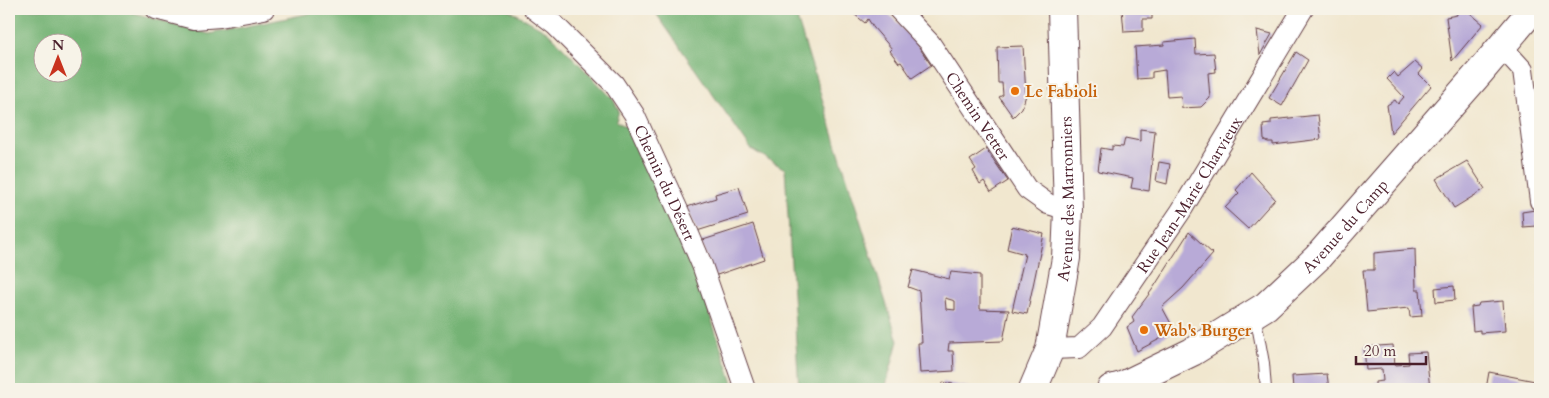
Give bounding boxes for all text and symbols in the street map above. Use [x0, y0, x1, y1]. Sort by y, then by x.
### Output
north arrow [32, 32, 82, 82]
text: N [52, 36, 64, 55]
street label: Chemin Vetter [940, 68, 1015, 165]
place label: Le Fabioli [1025, 81, 1098, 103]
marker: Le Fabioli [1009, 85, 1021, 97]
street label: Rue Jean-Marie Charvieux [1132, 112, 1248, 278]
street label: Avenue des Marronniers [1052, 116, 1080, 283]
street label: Chemin du Désert [628, 121, 700, 244]
street label: Avenue du Camp [1298, 175, 1393, 278]
place label: Wab's Burger [1153, 320, 1252, 342]
marker: Wab's Burger [1138, 324, 1150, 336]
scale bar [1356, 333, 1426, 365]
text: 20 m [1364, 341, 1396, 361]

